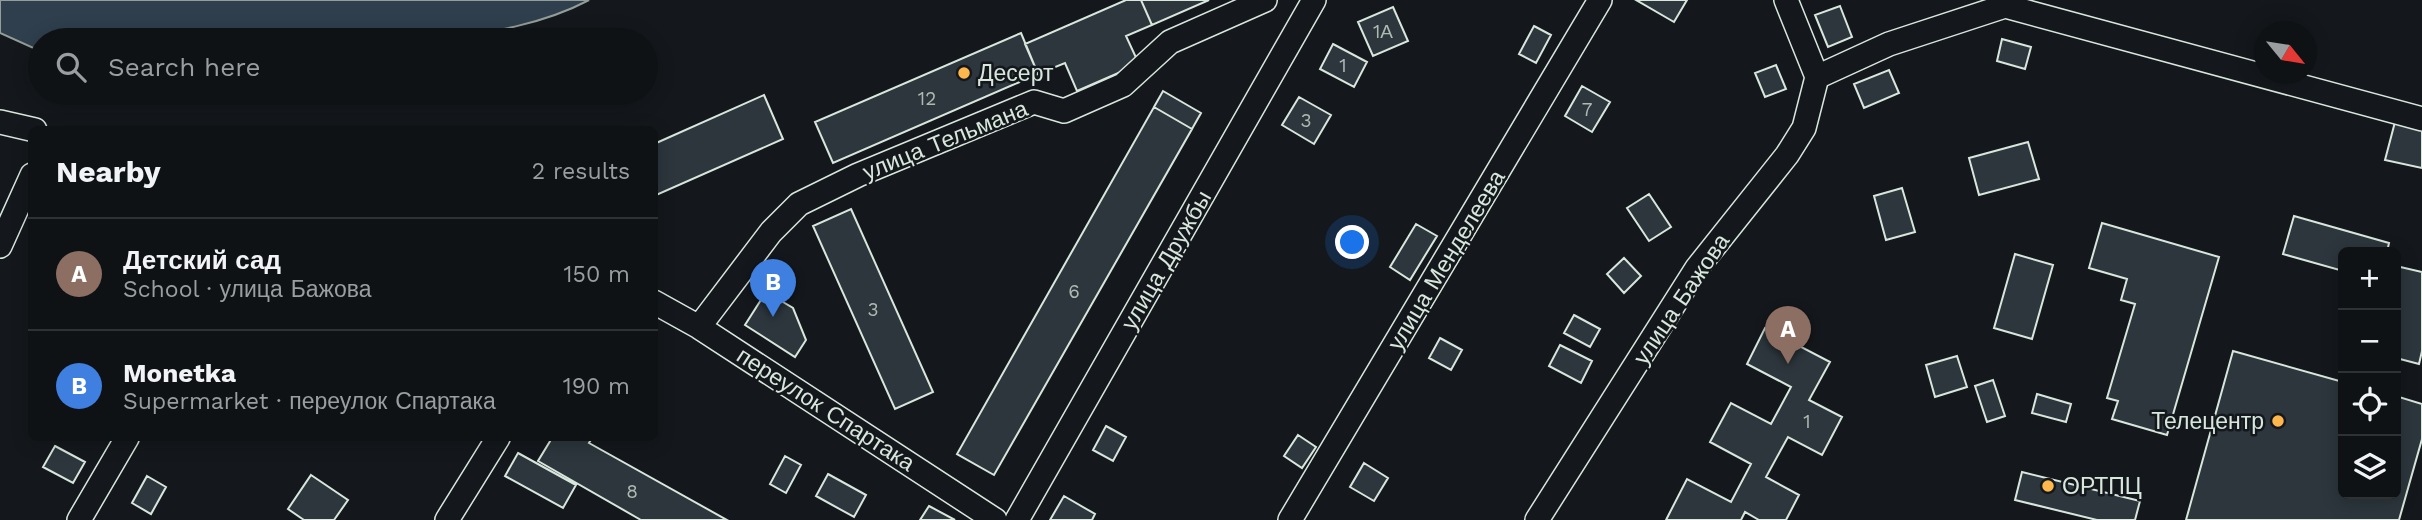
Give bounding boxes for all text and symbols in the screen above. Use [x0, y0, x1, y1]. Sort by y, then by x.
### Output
house number: 1А [1373, 20, 1393, 43]
north arrow [2254, 21, 2317, 84]
search box [28, 28, 658, 105]
icon: search [52, 48, 90, 86]
text: Search here [108, 52, 260, 82]
house number: 1 [1339, 54, 1347, 77]
place label: Десерт [978, 60, 1054, 87]
marker: Десерт [956, 65, 972, 81]
house number: 12 [918, 87, 936, 110]
street label: улица Тельмана [859, 95, 1032, 186]
house number: 7 [1582, 98, 1592, 121]
house number: 3 [1300, 109, 1312, 132]
text: Nearby [56, 154, 161, 189]
text: 2 results [532, 158, 630, 185]
street label: улица Менделеева [1382, 165, 1511, 355]
street label: улица Дружбы [1116, 186, 1217, 335]
your location [1335, 225, 1369, 259]
street label: улица Бажова [1628, 229, 1735, 370]
text: Детский сад [123, 245, 281, 275]
map controls [2338, 247, 2401, 499]
button: + [2338, 247, 2401, 310]
pin: B [750, 259, 796, 317]
text: A [71, 261, 87, 288]
text: 150 m [564, 261, 630, 288]
text: School · улица Бажова [123, 276, 371, 303]
house number: 6 [1068, 280, 1080, 303]
house number: 3 [867, 298, 879, 321]
pin: A [1765, 306, 1811, 364]
button: − [2338, 310, 2401, 373]
street label: переулок Спартака [732, 342, 920, 477]
text: Monetka [123, 358, 236, 388]
text: B [71, 373, 87, 400]
text: 190 m [563, 373, 630, 400]
button: locate [2338, 373, 2401, 436]
text: Supermarket · переулок Спартака [123, 388, 496, 415]
place label: Телецентр [2151, 408, 2264, 435]
house number: 1 [1803, 410, 1811, 433]
marker: Телецентр [2270, 413, 2286, 429]
button: layers [2338, 436, 2401, 499]
place label: ОРТПЦ [2062, 473, 2142, 500]
marker: ОРТПЦ [2040, 478, 2056, 494]
house number: 8 [626, 480, 638, 503]

